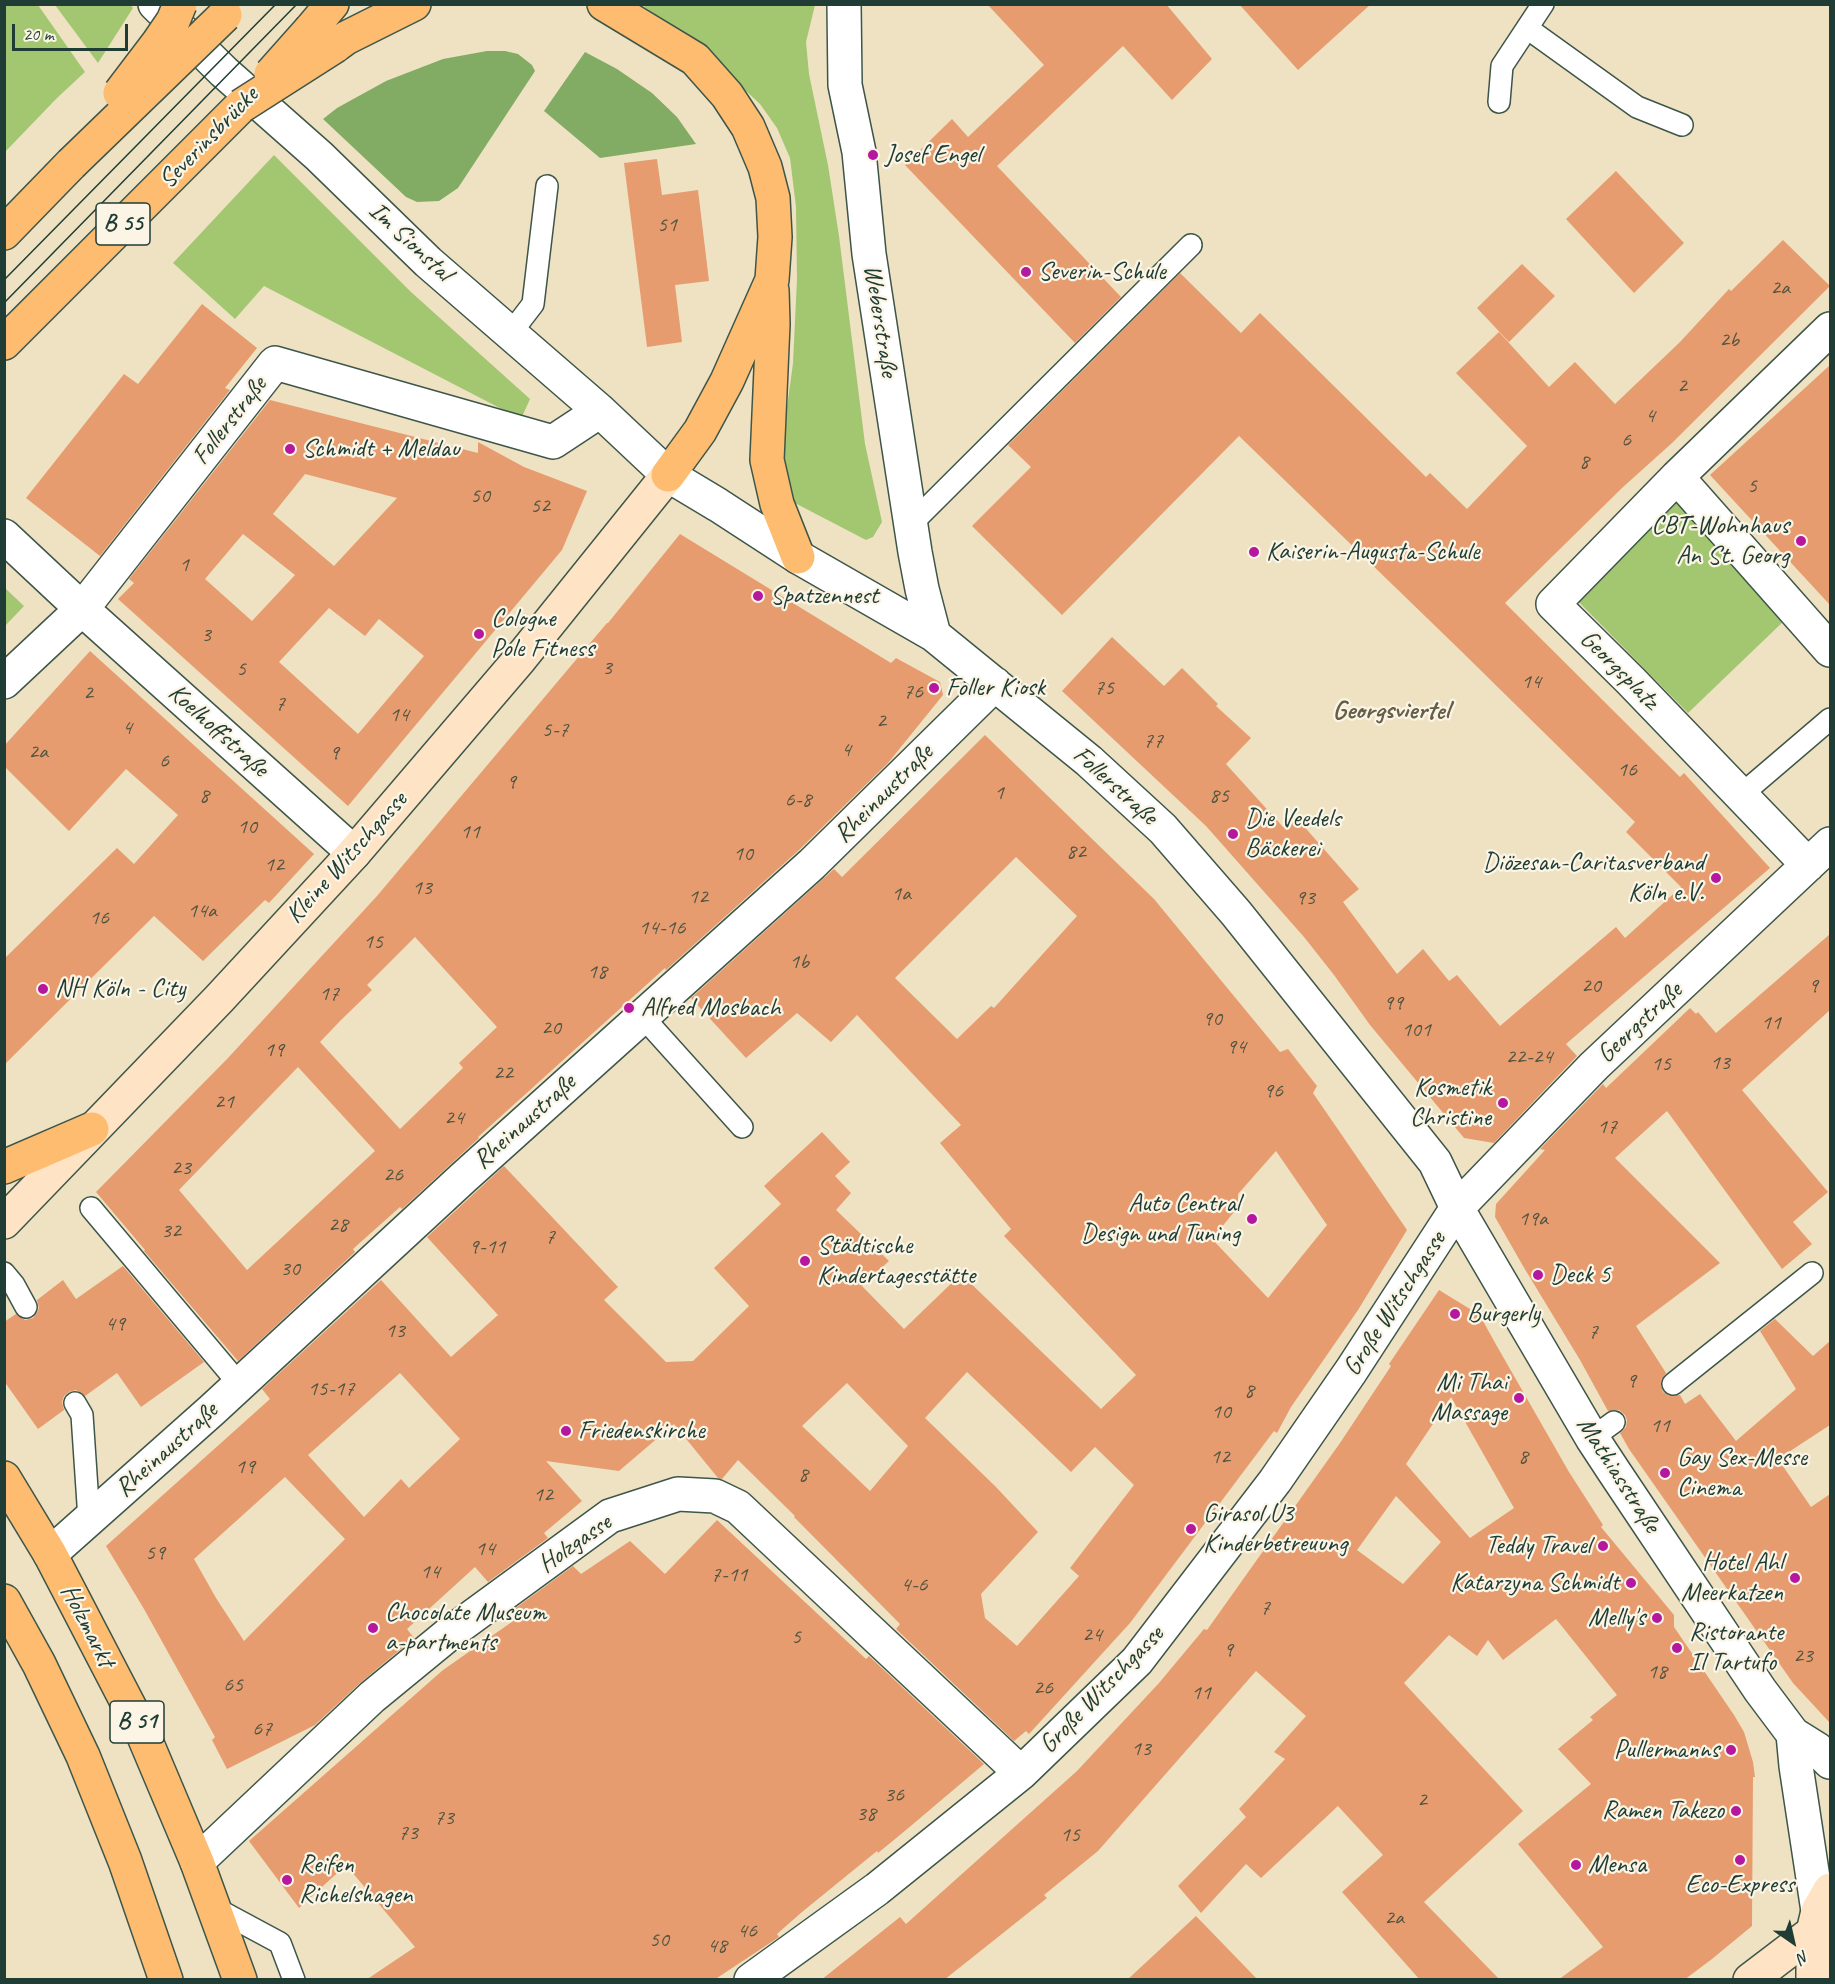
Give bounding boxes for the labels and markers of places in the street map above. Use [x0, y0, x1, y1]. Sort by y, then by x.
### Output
place label: Josef Engel [885, 139, 981, 171]
marker: Josef Engel [866, 148, 880, 162]
place label: Severin-Schule [1038, 256, 1166, 288]
marker: Severin-Schule [1019, 265, 1033, 279]
place label: Schmidt + Meldau [302, 433, 460, 465]
marker: Schmidt + Meldau [283, 442, 297, 456]
place label: CBT-Wohnhaus An St. Georg [1651, 510, 1789, 572]
marker: CBT-Wohnhaus An St. Georg [1794, 534, 1808, 548]
place label: Kaiserin-Augusta-Schule [1266, 536, 1479, 568]
marker: Kaiserin-Augusta-Schule [1247, 545, 1261, 559]
place label: Spatzennest [770, 580, 878, 612]
marker: Spatzennest [751, 589, 765, 603]
place label: Cologne Pole Fitness [491, 603, 594, 664]
marker: Cologne Pole Fitness [472, 627, 486, 641]
place label: Foller Kiosk [946, 672, 1045, 704]
marker: Foller Kiosk [927, 681, 941, 695]
place label: Die Veedels Bäckerei [1245, 803, 1341, 864]
marker: Die Veedels Bäckerei [1226, 827, 1240, 841]
place label: Diözesan-Caritasverband Köln e.V. [1482, 847, 1704, 909]
marker: Diözesan-Caritasverband Köln e.V. [1709, 871, 1723, 885]
place label: NH Köln - City [55, 973, 185, 1005]
marker: NH Köln - City [36, 982, 50, 996]
place label: Alfred Mosbach [641, 992, 781, 1024]
marker: Alfred Mosbach [622, 1001, 636, 1015]
place label: Kosmetik Christine [1410, 1072, 1491, 1134]
marker: Kosmetik Christine [1496, 1096, 1510, 1110]
place label: Auto Central Design und Tuning [1081, 1188, 1240, 1250]
marker: Auto Central Design und Tuning [1245, 1212, 1259, 1226]
place label: Städtische Kindertagesstätte [817, 1230, 975, 1292]
marker: Städtische Kindertagesstätte [798, 1254, 812, 1268]
place label: Deck 5 [1550, 1259, 1610, 1291]
marker: Deck 5 [1531, 1268, 1545, 1282]
place label: Burgerly [1467, 1298, 1540, 1330]
marker: Burgerly [1448, 1307, 1462, 1321]
place label: Mi Thai Massage [1431, 1367, 1507, 1428]
marker: Mi Thai Massage [1512, 1391, 1526, 1405]
place label: Friedenskirche [578, 1415, 705, 1447]
marker: Friedenskirche [559, 1424, 573, 1438]
place label: Gay Sex-Messe Cinema [1677, 1442, 1807, 1504]
marker: Gay Sex-Messe Cinema [1658, 1466, 1672, 1480]
place label: Girasol U3 Kinderbetreuung [1203, 1498, 1347, 1560]
marker: Girasol U3 Kinderbetreuung [1184, 1522, 1198, 1536]
place label: Teddy Travel [1486, 1530, 1591, 1562]
marker: Teddy Travel [1596, 1539, 1610, 1553]
place label: Hotel Ahl Meerkatzen [1681, 1547, 1783, 1608]
place label: Katarzyna Schmidt [1450, 1567, 1619, 1599]
marker: Hotel Ahl Meerkatzen [1788, 1571, 1802, 1585]
marker: Katarzyna Schmidt [1624, 1576, 1638, 1590]
place label: Chocolate Museum a-partments [385, 1597, 546, 1658]
place label: Melly's [1588, 1602, 1645, 1634]
marker: Melly's [1650, 1611, 1664, 1625]
place label: Ristorante Il Tartufo [1689, 1617, 1783, 1678]
marker: Chocolate Museum a-partments [366, 1621, 380, 1635]
marker: Ristorante Il Tartufo [1670, 1641, 1684, 1655]
place label: Pullermanns [1614, 1734, 1719, 1766]
marker: Pullermanns [1724, 1743, 1738, 1757]
place label: Ramen Takezo [1602, 1795, 1724, 1827]
marker: Ramen Takezo [1729, 1804, 1743, 1818]
place label: Reifen Richelshagen [299, 1849, 412, 1910]
place label: Mensa [1588, 1849, 1646, 1881]
marker: Eco-Express [1733, 1853, 1747, 1867]
marker: Mensa [1569, 1858, 1583, 1872]
place label: Eco-Express [1686, 1869, 1794, 1901]
marker: Reifen Richelshagen [280, 1873, 294, 1887]

